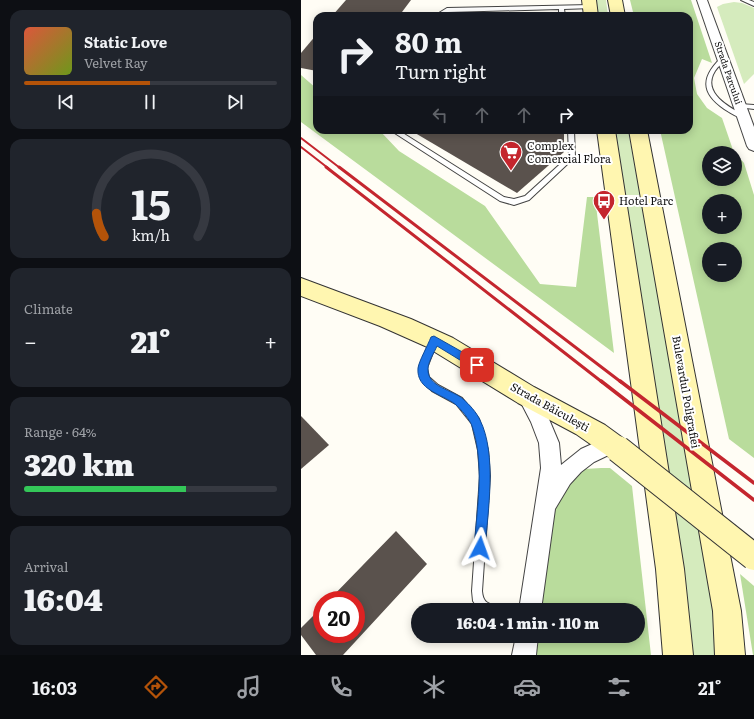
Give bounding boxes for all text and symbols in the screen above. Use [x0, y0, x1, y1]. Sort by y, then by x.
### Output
text: 80 m [395, 20, 462, 62]
icon: right [329, 28, 381, 80]
text: Static Love [84, 30, 167, 53]
street label: Strada Parcului [712, 39, 746, 106]
text: Velvet Ray [84, 53, 148, 72]
text: Turn right [395, 58, 486, 85]
icon: previous [55, 91, 77, 113]
icon: pause [139, 91, 161, 113]
icon: next [224, 91, 246, 113]
icon: left [429, 104, 451, 126]
icon: ahead [471, 104, 493, 126]
icon: ahead [513, 104, 535, 126]
icon: right [555, 104, 577, 126]
place label: Complex Comercial Flora [527, 137, 611, 166]
supermarket icon: Complex Comercial Flora [498, 139, 524, 172]
map controls [702, 146, 742, 282]
button: layers [702, 146, 742, 186]
text: 15 [131, 170, 170, 232]
bus stop icon: Hotel Parc [591, 188, 617, 221]
place label: Hotel Parc [619, 192, 674, 208]
button: + [702, 194, 742, 234]
text: km/h [131, 223, 170, 244]
button: − [702, 242, 742, 282]
text: Climate [24, 299, 73, 318]
text: 21° [130, 318, 171, 362]
text: − [24, 324, 37, 357]
text: + [264, 324, 277, 357]
street label: Bulevardul Poligrafiei [669, 334, 705, 450]
pin [460, 348, 494, 382]
icon: arrive [466, 354, 488, 376]
street label: Strada Băiculești [508, 378, 593, 435]
text: Range · 64% [24, 422, 97, 441]
text: 320 km [24, 441, 134, 485]
position arrow [459, 527, 501, 569]
text: Arrival [24, 557, 68, 576]
text: 16:04 [24, 576, 103, 620]
speed limit sign: 20 [313, 591, 365, 643]
text: 16:04 · 1 min · 110 m [457, 611, 599, 634]
icon: directions [142, 673, 170, 701]
icon: music [235, 673, 263, 701]
icon: phone [327, 673, 355, 701]
icon: climate [420, 673, 448, 701]
icon: car [513, 673, 541, 701]
icon: filters [605, 673, 633, 701]
text: 16:03 [32, 674, 77, 701]
text: 21° [698, 674, 722, 701]

